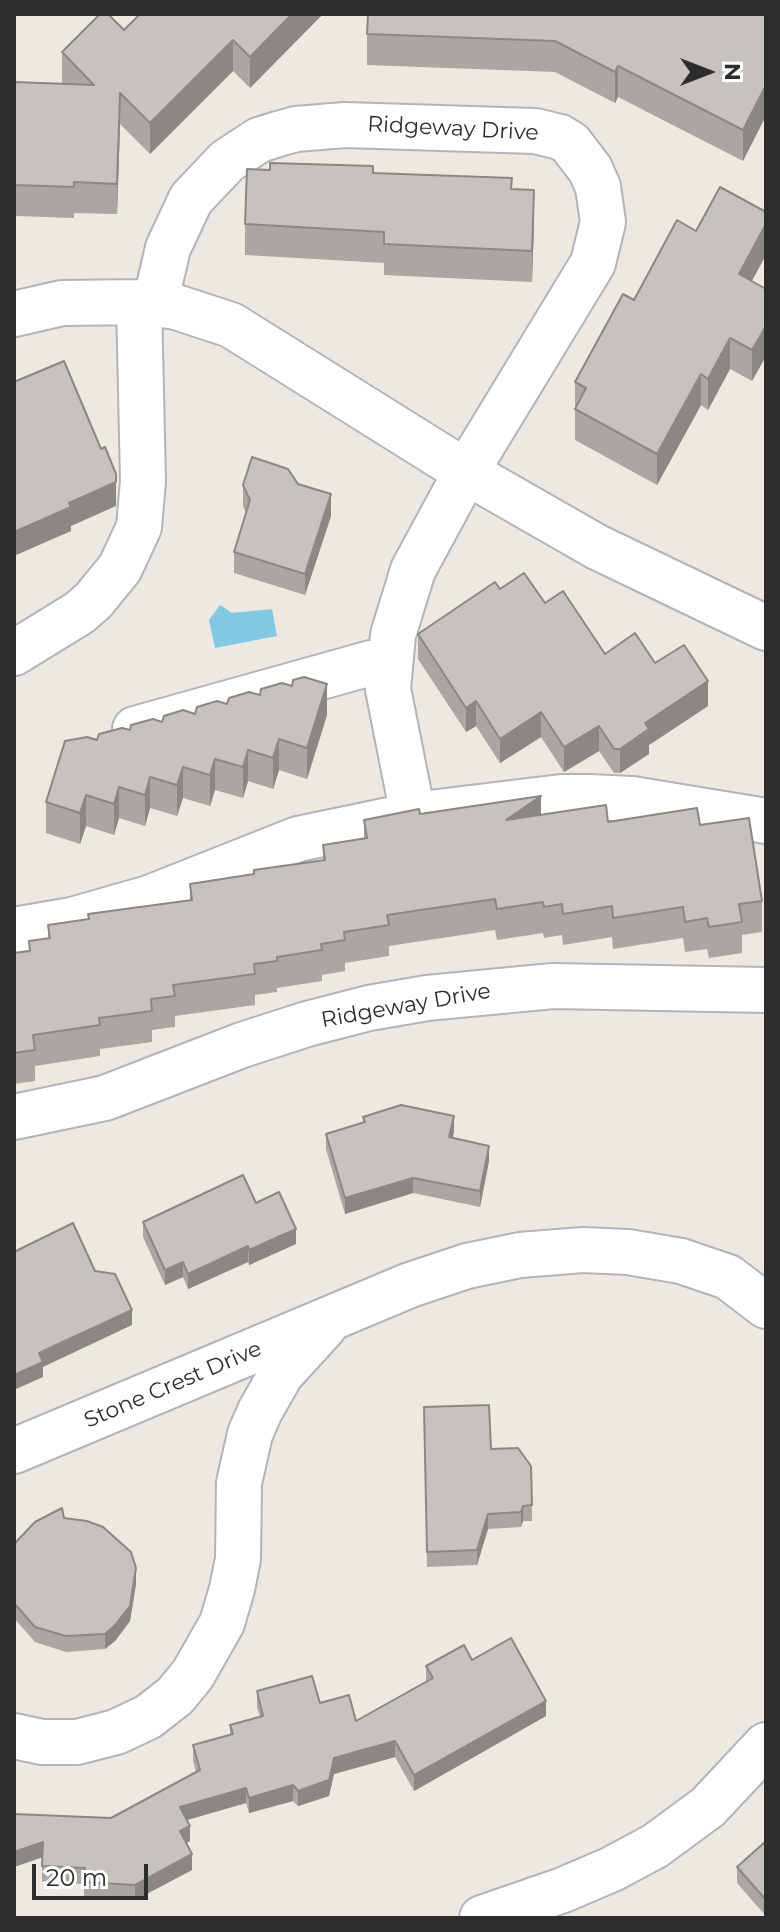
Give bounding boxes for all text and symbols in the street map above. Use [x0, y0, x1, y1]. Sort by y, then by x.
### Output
north arrow [668, 32, 748, 112]
text: N [719, 63, 746, 81]
street label: Ridgeway Drive [367, 111, 539, 147]
street label: Ridgeway Drive [319, 978, 493, 1034]
street label: Stone Crest Drive [80, 1336, 266, 1434]
scale bar [36, 1848, 152, 1898]
text: 20 m [46, 1863, 107, 1892]

